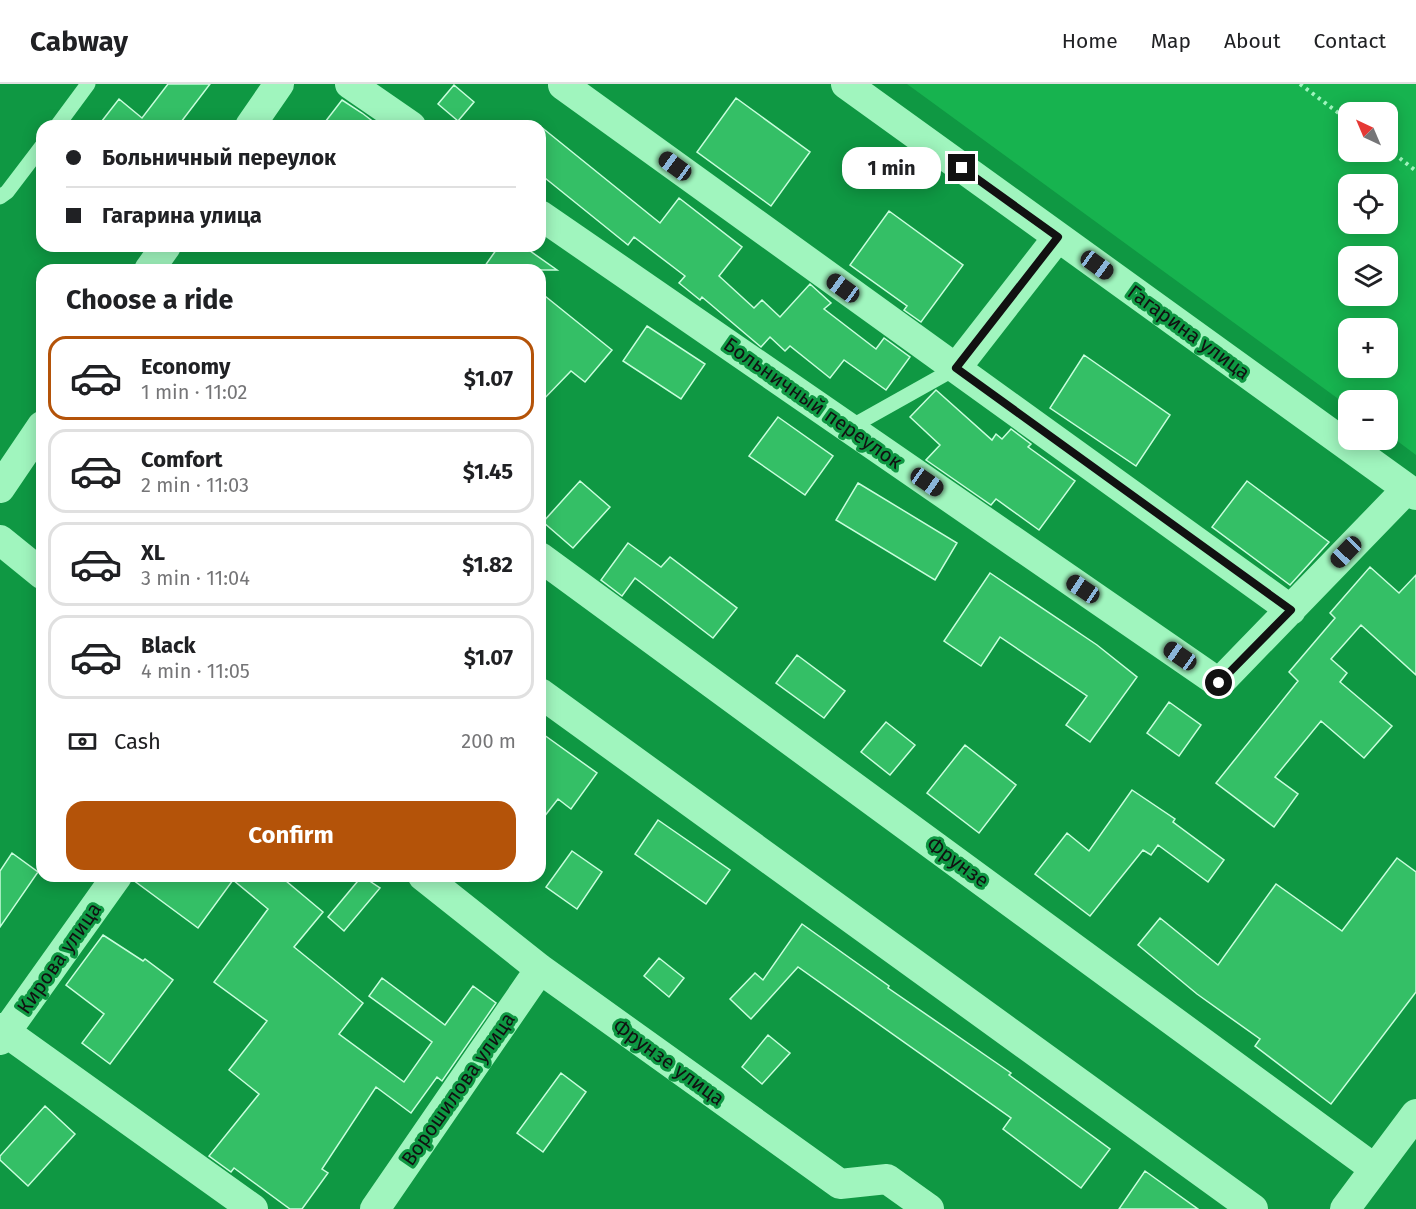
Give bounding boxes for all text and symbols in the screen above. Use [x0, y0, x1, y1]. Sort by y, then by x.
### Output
text: Cabway [30, 25, 128, 58]
text: Home [1062, 28, 1118, 54]
text: Map [1151, 28, 1191, 54]
text: About [1224, 28, 1281, 54]
text: Contact [1314, 28, 1386, 54]
north arrow [1338, 102, 1398, 162]
map controls [1338, 102, 1398, 450]
text: Больничный переулок [102, 144, 336, 171]
callout: 1 min [842, 147, 941, 189]
car [655, 148, 695, 184]
route end [948, 154, 975, 181]
text: 1 min [867, 156, 916, 180]
button: locate [1338, 174, 1398, 234]
text: Гагарина улица [102, 202, 262, 229]
button: layers [1338, 246, 1398, 306]
car [1077, 247, 1117, 283]
car [823, 270, 863, 306]
street label: Гагарина улица [1123, 280, 1255, 384]
text: Choose a ride [66, 284, 233, 316]
button: + [1338, 318, 1398, 378]
street label: Больничный переулок [719, 332, 907, 474]
icon: car [69, 351, 123, 405]
text: Economy [141, 353, 230, 380]
text: $1.07 [464, 365, 513, 392]
text: 1 min · 11:02 [141, 380, 248, 404]
button: − [1338, 390, 1398, 450]
icon: car [69, 444, 123, 498]
text: Comfort [141, 446, 222, 473]
text: $1.45 [463, 458, 513, 485]
car [907, 464, 947, 500]
text: 2 min · 11:03 [141, 473, 249, 497]
car [1327, 533, 1365, 571]
icon: car [69, 537, 123, 591]
text: XL [141, 539, 165, 566]
text: $1.82 [462, 551, 513, 578]
text: 3 min · 11:04 [141, 566, 250, 590]
car [1063, 571, 1103, 607]
icon: car [69, 630, 123, 684]
text: Black [141, 632, 196, 659]
car [1160, 638, 1200, 674]
text: $1.07 [464, 644, 513, 671]
text: 4 min · 11:05 [141, 659, 250, 683]
route start [1205, 669, 1232, 696]
icon: cash [66, 725, 99, 758]
text: Cash [114, 728, 161, 755]
text: 200 m [461, 729, 516, 753]
button: Confirm [66, 801, 516, 870]
street label: Фрунзе [922, 832, 994, 892]
street label: Кирова улица [12, 898, 106, 1018]
street label: Ворошилова улица [396, 1008, 520, 1170]
street label: Фрунзе улица [609, 1014, 729, 1110]

